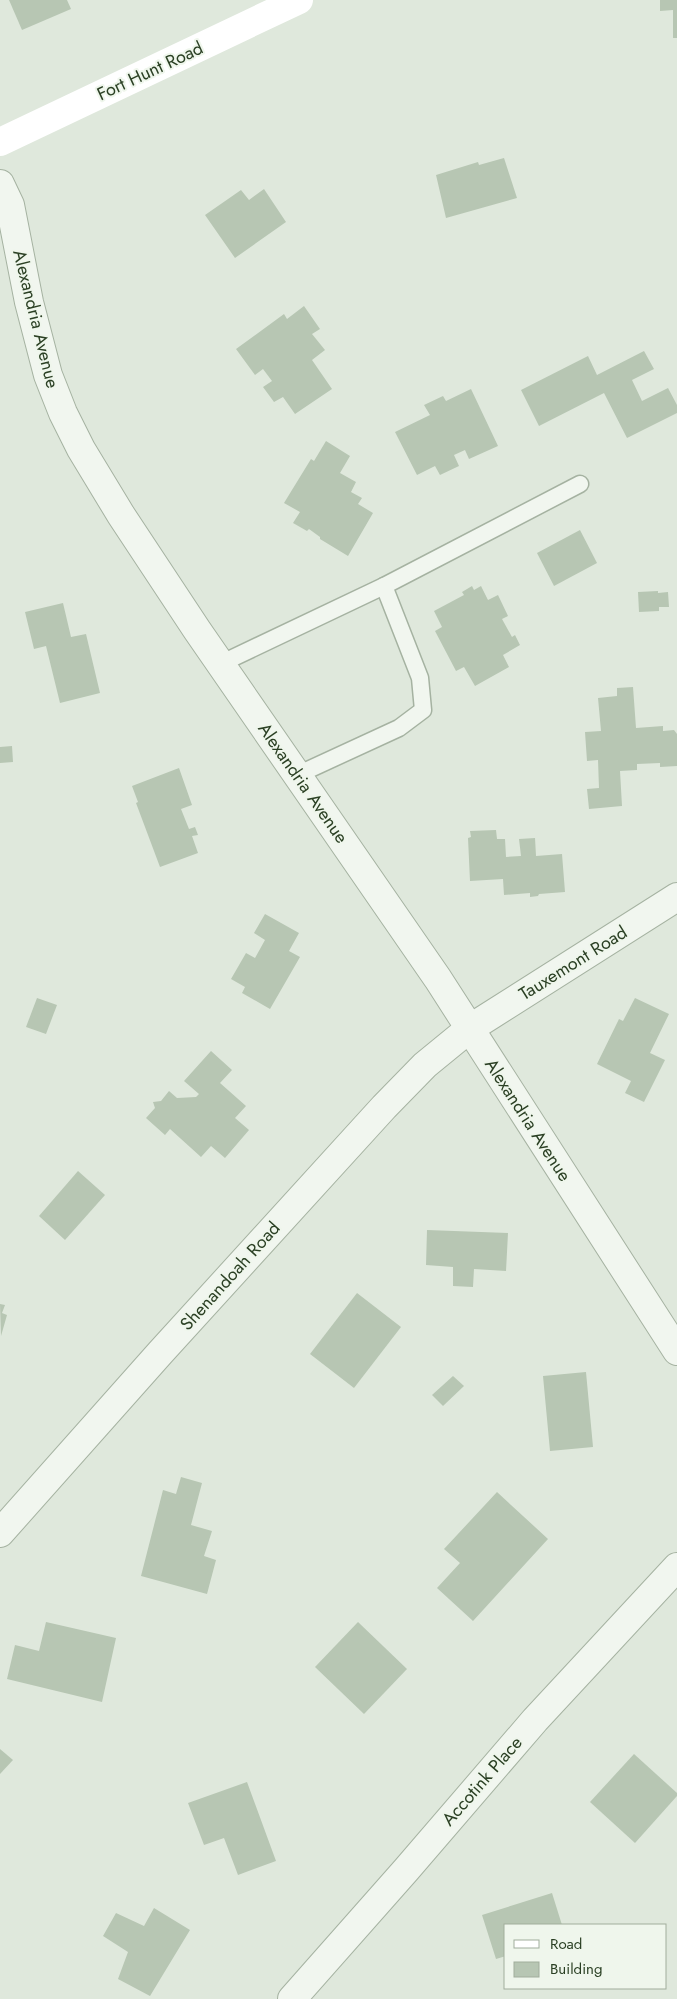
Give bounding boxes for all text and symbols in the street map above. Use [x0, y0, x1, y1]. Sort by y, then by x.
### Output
street label: Fort Hunt Road [93, 35, 207, 107]
street label: Alexandria Avenue [6, 247, 66, 391]
street label: Alexandria Avenue [252, 717, 354, 849]
street label: Tauxemont Road [514, 919, 632, 1007]
street label: Alexandria Avenue [478, 1053, 578, 1187]
street label: Shenandoah Road [174, 1216, 286, 1336]
street label: Accotink Place [436, 1730, 528, 1832]
legend [504, 1924, 667, 1989]
text: Road [550, 1933, 582, 1955]
text: Building [550, 1958, 602, 1980]

